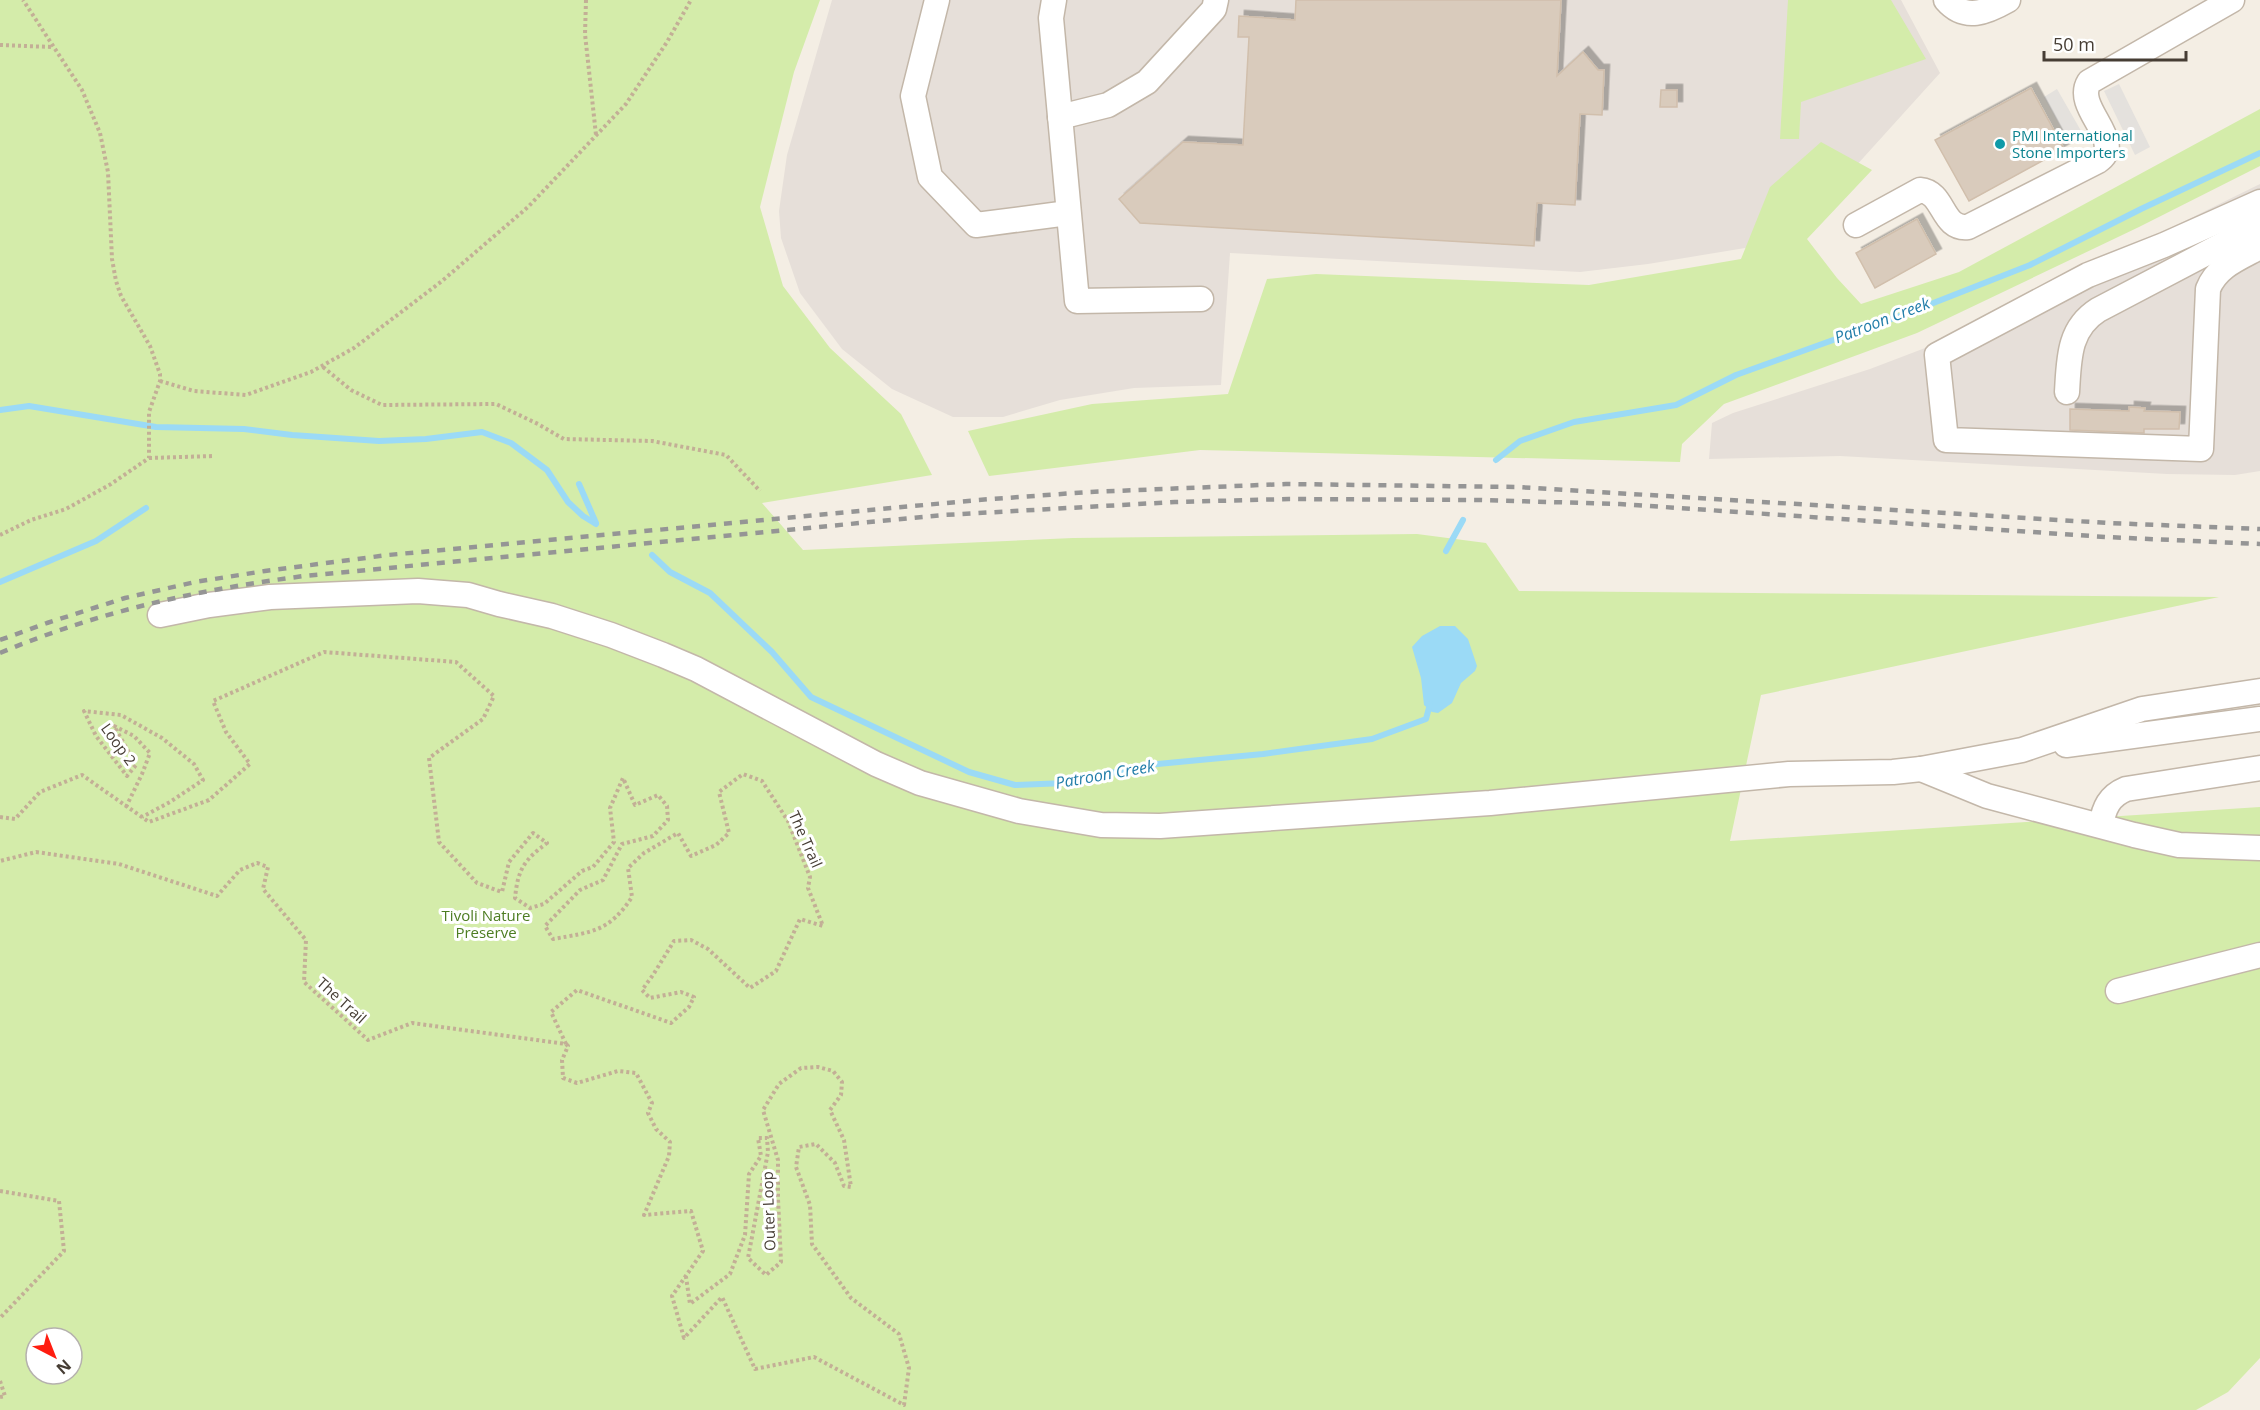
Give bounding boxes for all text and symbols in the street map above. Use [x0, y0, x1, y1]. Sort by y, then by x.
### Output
scale bar [2044, 24, 2186, 62]
text: 50 m [2053, 32, 2095, 56]
place label: PMI International Stone Importers [2012, 125, 2133, 162]
marker: PMI International Stone Importers [1993, 137, 2007, 151]
water label: Patroon Creek [1831, 291, 1934, 348]
street label: Loop 2 [97, 719, 141, 769]
water label: Patroon Creek [1054, 754, 1158, 794]
street label: The Trail [785, 807, 827, 871]
park label: Tivoli Nature Preserve [442, 905, 530, 942]
street label: The Trail [313, 972, 371, 1028]
street label: Outer Loop [757, 1171, 779, 1251]
north arrow [24, 1326, 84, 1386]
text: N [52, 1355, 76, 1380]

